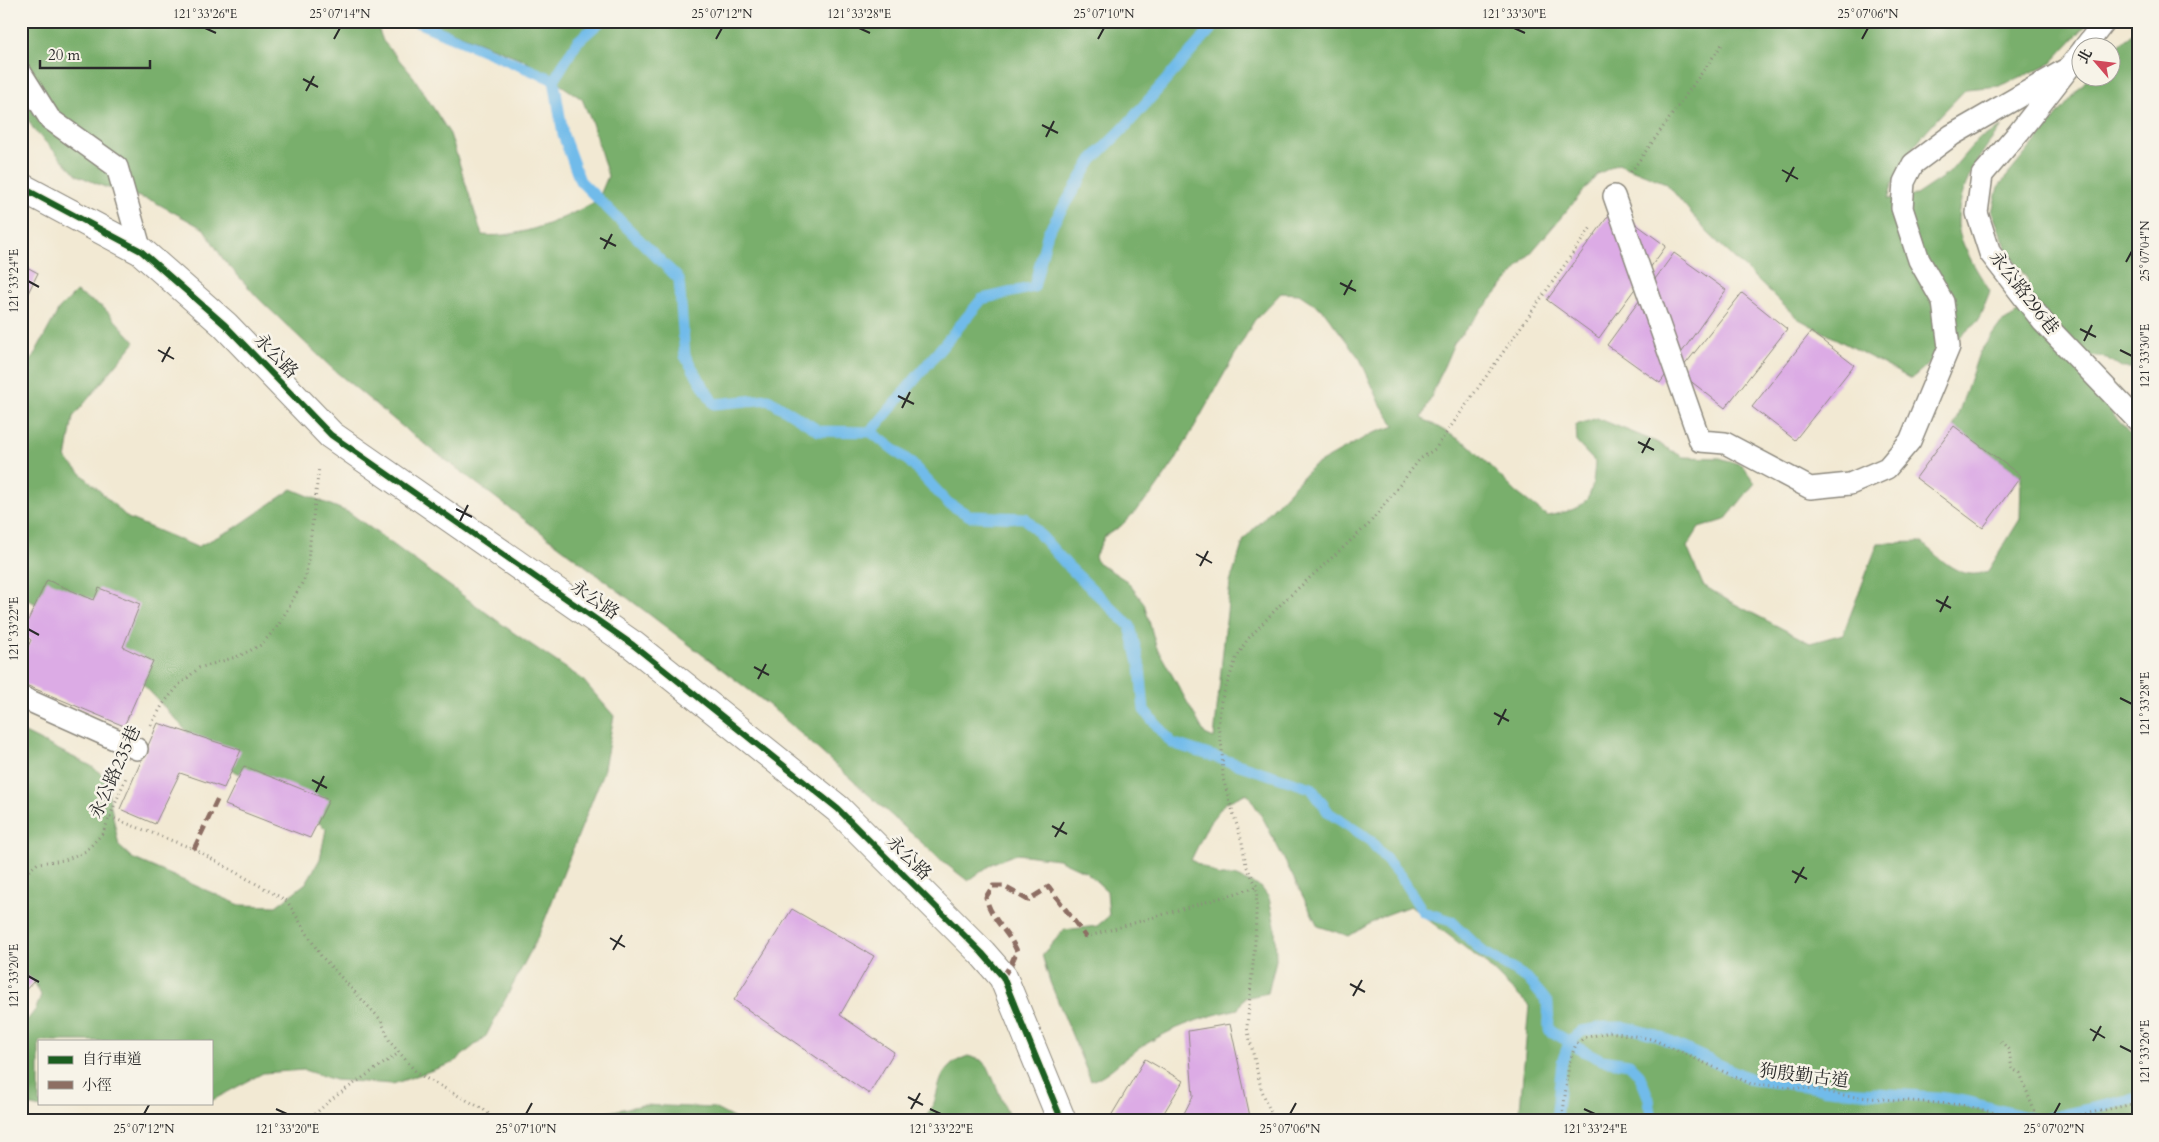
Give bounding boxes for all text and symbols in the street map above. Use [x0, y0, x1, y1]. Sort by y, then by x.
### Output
text: 121°33'26"E [173, 6, 237, 22]
text: 25°07'14"N [310, 6, 371, 22]
text: 25°07'12"N [692, 6, 753, 22]
text: 121°33'28"E [827, 6, 891, 22]
text: 25°07'10"N [1074, 6, 1135, 22]
text: 121°33'30"E [1482, 6, 1546, 22]
text: 25°07'06"N [1838, 6, 1899, 22]
scale bar [40, 38, 150, 70]
north arrow [2072, 38, 2122, 88]
text: 20 m [48, 45, 80, 65]
text: 北 [2073, 45, 2097, 67]
text: 25°07'04"N [2137, 220, 2153, 281]
street label: 永公路296巷 [1983, 246, 2065, 340]
text: 121°33'24"E [6, 249, 22, 313]
text: 121°33'30"E [2137, 324, 2153, 388]
street label: 永公路 [248, 328, 304, 384]
street label: 永公路 [566, 574, 624, 626]
text: 121°33'22"E [6, 597, 22, 661]
text: 121°33'28"E [2137, 672, 2153, 736]
street label: 永公路235巷 [83, 721, 147, 823]
street label: 永公路 [881, 830, 937, 886]
text: 121°33'20"E [6, 944, 22, 1008]
text: 121°33'26"E [2137, 1020, 2153, 1084]
legend [38, 1040, 212, 1104]
text: 自行車道 [82, 1049, 142, 1069]
street label: 狗殷勤古道 [1758, 1058, 1850, 1094]
text: 小徑 [82, 1075, 112, 1095]
text: 25°07'12"N [114, 1121, 175, 1137]
text: 121°33'20"E [255, 1121, 319, 1137]
text: 25°07'10"N [496, 1121, 557, 1137]
text: 121°33'22"E [909, 1121, 973, 1137]
text: 25°07'06"N [1260, 1121, 1321, 1137]
text: 121°33'24"E [1563, 1121, 1627, 1137]
text: 25°07'02"N [2024, 1121, 2085, 1137]

